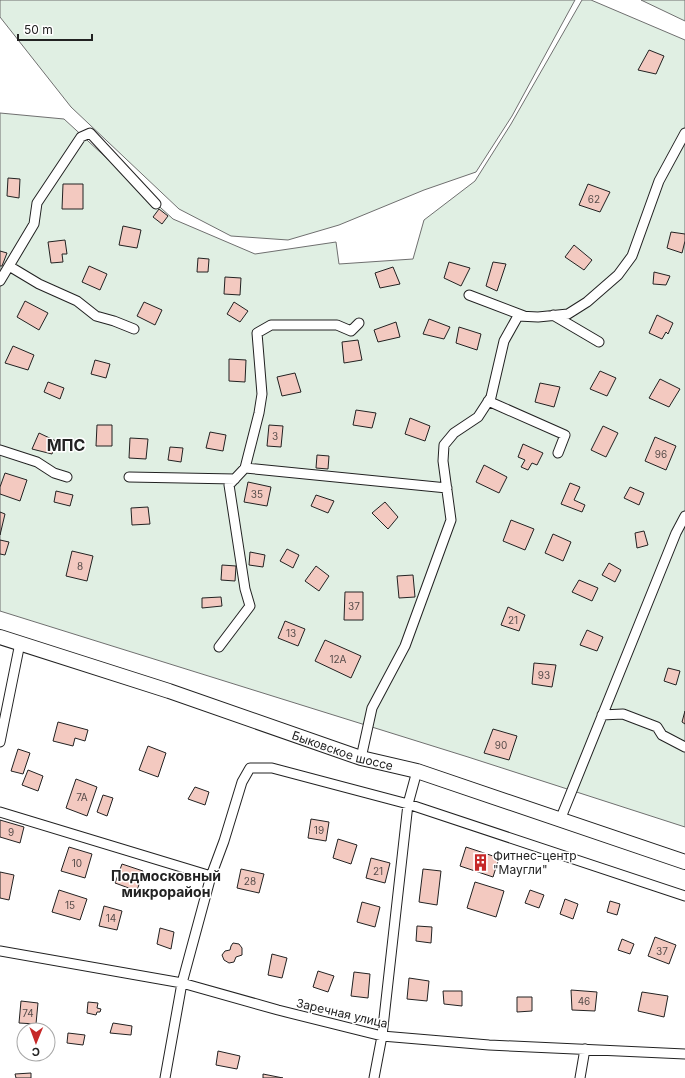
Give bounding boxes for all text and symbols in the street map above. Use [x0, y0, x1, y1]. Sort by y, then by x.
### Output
scale bar [18, 16, 92, 42]
text: 50 m [24, 22, 53, 37]
house number: 62 [588, 193, 600, 205]
house number: 3 [272, 430, 278, 442]
district label: МПС [47, 435, 86, 455]
house number: 96 [655, 448, 667, 460]
house number: 35 [251, 488, 263, 500]
house number: 8 [77, 560, 83, 572]
house number: 37 [348, 600, 360, 612]
house number: 21 [508, 614, 518, 626]
house number: 13 [286, 627, 296, 639]
house number: 12А [329, 653, 347, 665]
house number: 93 [538, 669, 550, 681]
street label: Быковское шоссе [290, 727, 395, 773]
house number: 90 [495, 739, 507, 751]
house number: 7А [76, 791, 88, 803]
house number: 19 [314, 824, 324, 836]
house number: 9 [8, 826, 14, 838]
place label: Фитнес-центр "Маугли" [493, 848, 577, 877]
building icon: Фитнес-центр "Маугли" [470, 852, 490, 872]
house number: 10 [72, 857, 82, 869]
house number: 21 [373, 865, 383, 877]
district label: Подмосковный микрорайон [111, 867, 221, 900]
house number: 28 [244, 875, 256, 887]
house number: 15 [65, 899, 75, 911]
house number: 14 [106, 912, 116, 924]
house number: 37 [656, 945, 668, 957]
street label: Заречная улица [295, 995, 389, 1031]
house number: 46 [578, 995, 590, 1007]
house number: 74 [22, 1007, 34, 1019]
north arrow [16, 1022, 56, 1062]
text: С [32, 1045, 40, 1059]

